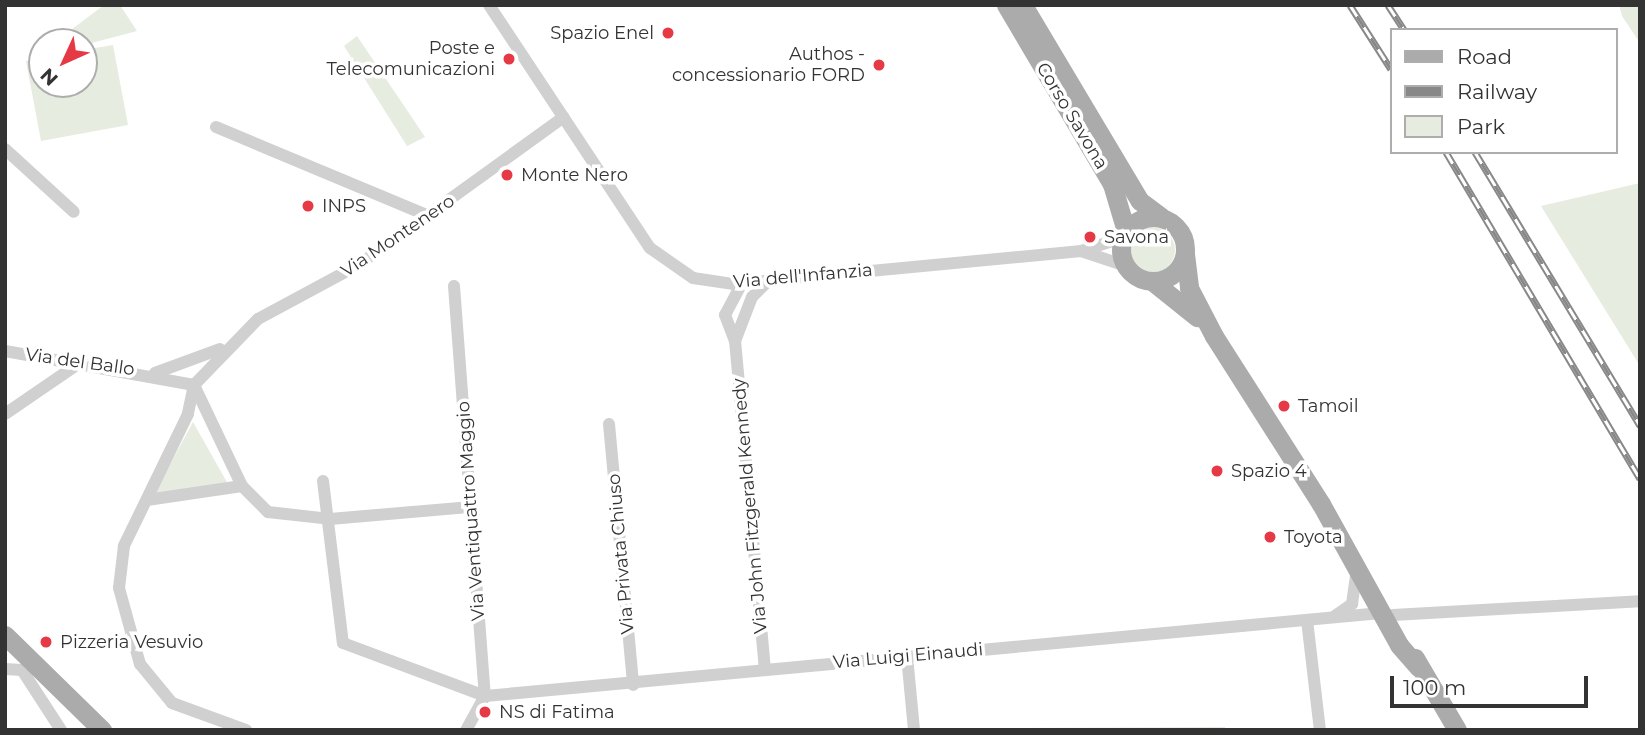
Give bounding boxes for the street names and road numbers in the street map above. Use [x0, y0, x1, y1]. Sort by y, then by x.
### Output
street label: Corso Savona [1032, 59, 1112, 173]
street label: Via Montenero [337, 190, 459, 282]
street label: Via dell'Infanzia [732, 259, 874, 293]
street label: Via del Ballo [24, 344, 136, 380]
street label: Via John Fitzgerald Kennedy [728, 377, 772, 635]
street label: Via Ventiquattro Maggio [453, 400, 489, 622]
street label: Via Privata Chiuso [603, 473, 639, 635]
street label: Via Luigi Einaudi [832, 639, 984, 673]

